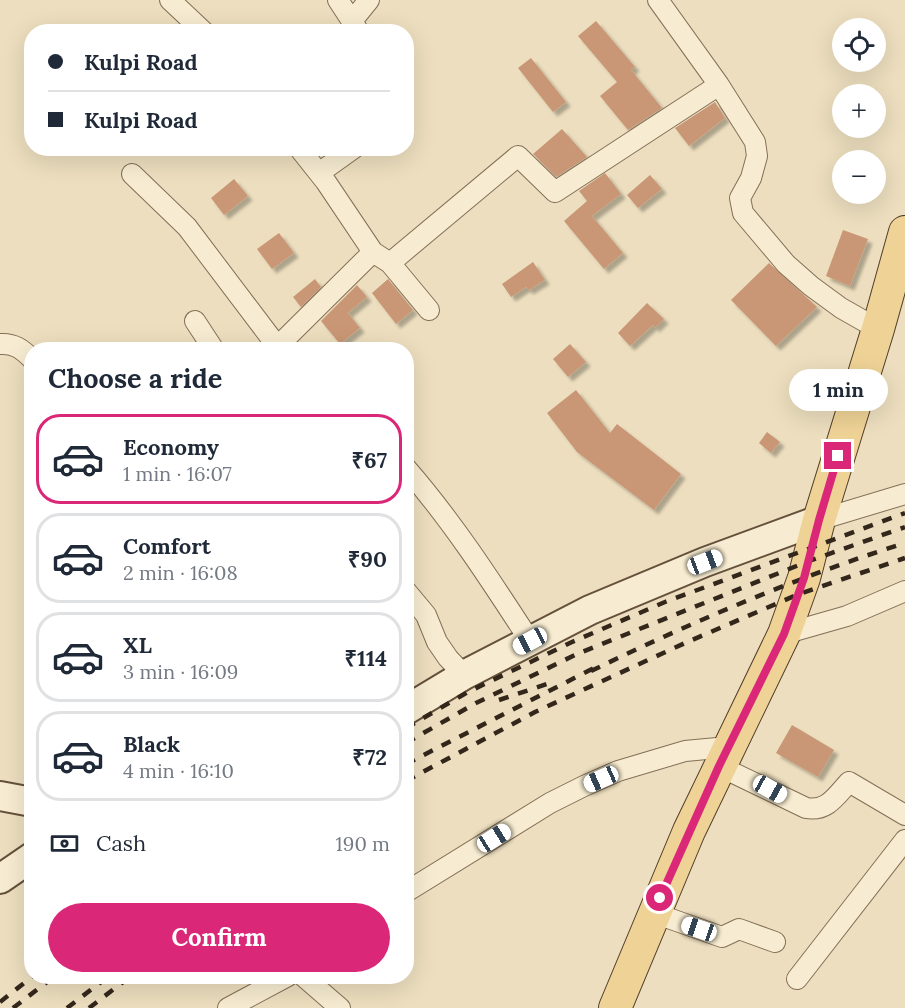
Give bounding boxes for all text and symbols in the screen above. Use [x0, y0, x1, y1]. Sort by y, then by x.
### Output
map controls [832, 18, 886, 204]
button: locate [832, 18, 886, 72]
text: Kulpi Road [84, 48, 198, 76]
button: + [832, 84, 886, 138]
text: Kulpi Road [84, 106, 198, 134]
button: − [832, 150, 886, 204]
text: Choose a ride [48, 361, 222, 395]
callout: 1 min [788, 369, 888, 411]
text: 1 min [813, 377, 864, 402]
icon: car [51, 432, 105, 486]
text: Economy [123, 433, 219, 461]
route end [824, 442, 851, 469]
text: ₹67 [351, 446, 387, 474]
text: 1 min · 16:07 [123, 461, 232, 486]
icon: car [51, 531, 105, 585]
text: Comfort [123, 532, 211, 560]
text: ₹90 [348, 545, 387, 573]
car [685, 547, 725, 577]
text: 2 min · 16:08 [123, 560, 238, 585]
car [510, 625, 550, 657]
icon: car [51, 630, 105, 684]
text: XL [123, 631, 152, 659]
text: ₹114 [345, 644, 387, 672]
text: 3 min · 16:09 [123, 659, 238, 684]
icon: car [51, 729, 105, 783]
text: Black [123, 730, 180, 758]
text: ₹72 [352, 743, 387, 771]
text: 4 min · 16:10 [123, 758, 234, 783]
car [581, 763, 621, 795]
car [750, 772, 790, 806]
car [474, 821, 514, 855]
icon: cash [48, 827, 81, 860]
text: Cash [96, 829, 146, 857]
text: 190 m [336, 831, 390, 856]
route start [646, 884, 673, 911]
button: Confirm [48, 903, 390, 972]
car [679, 915, 719, 943]

